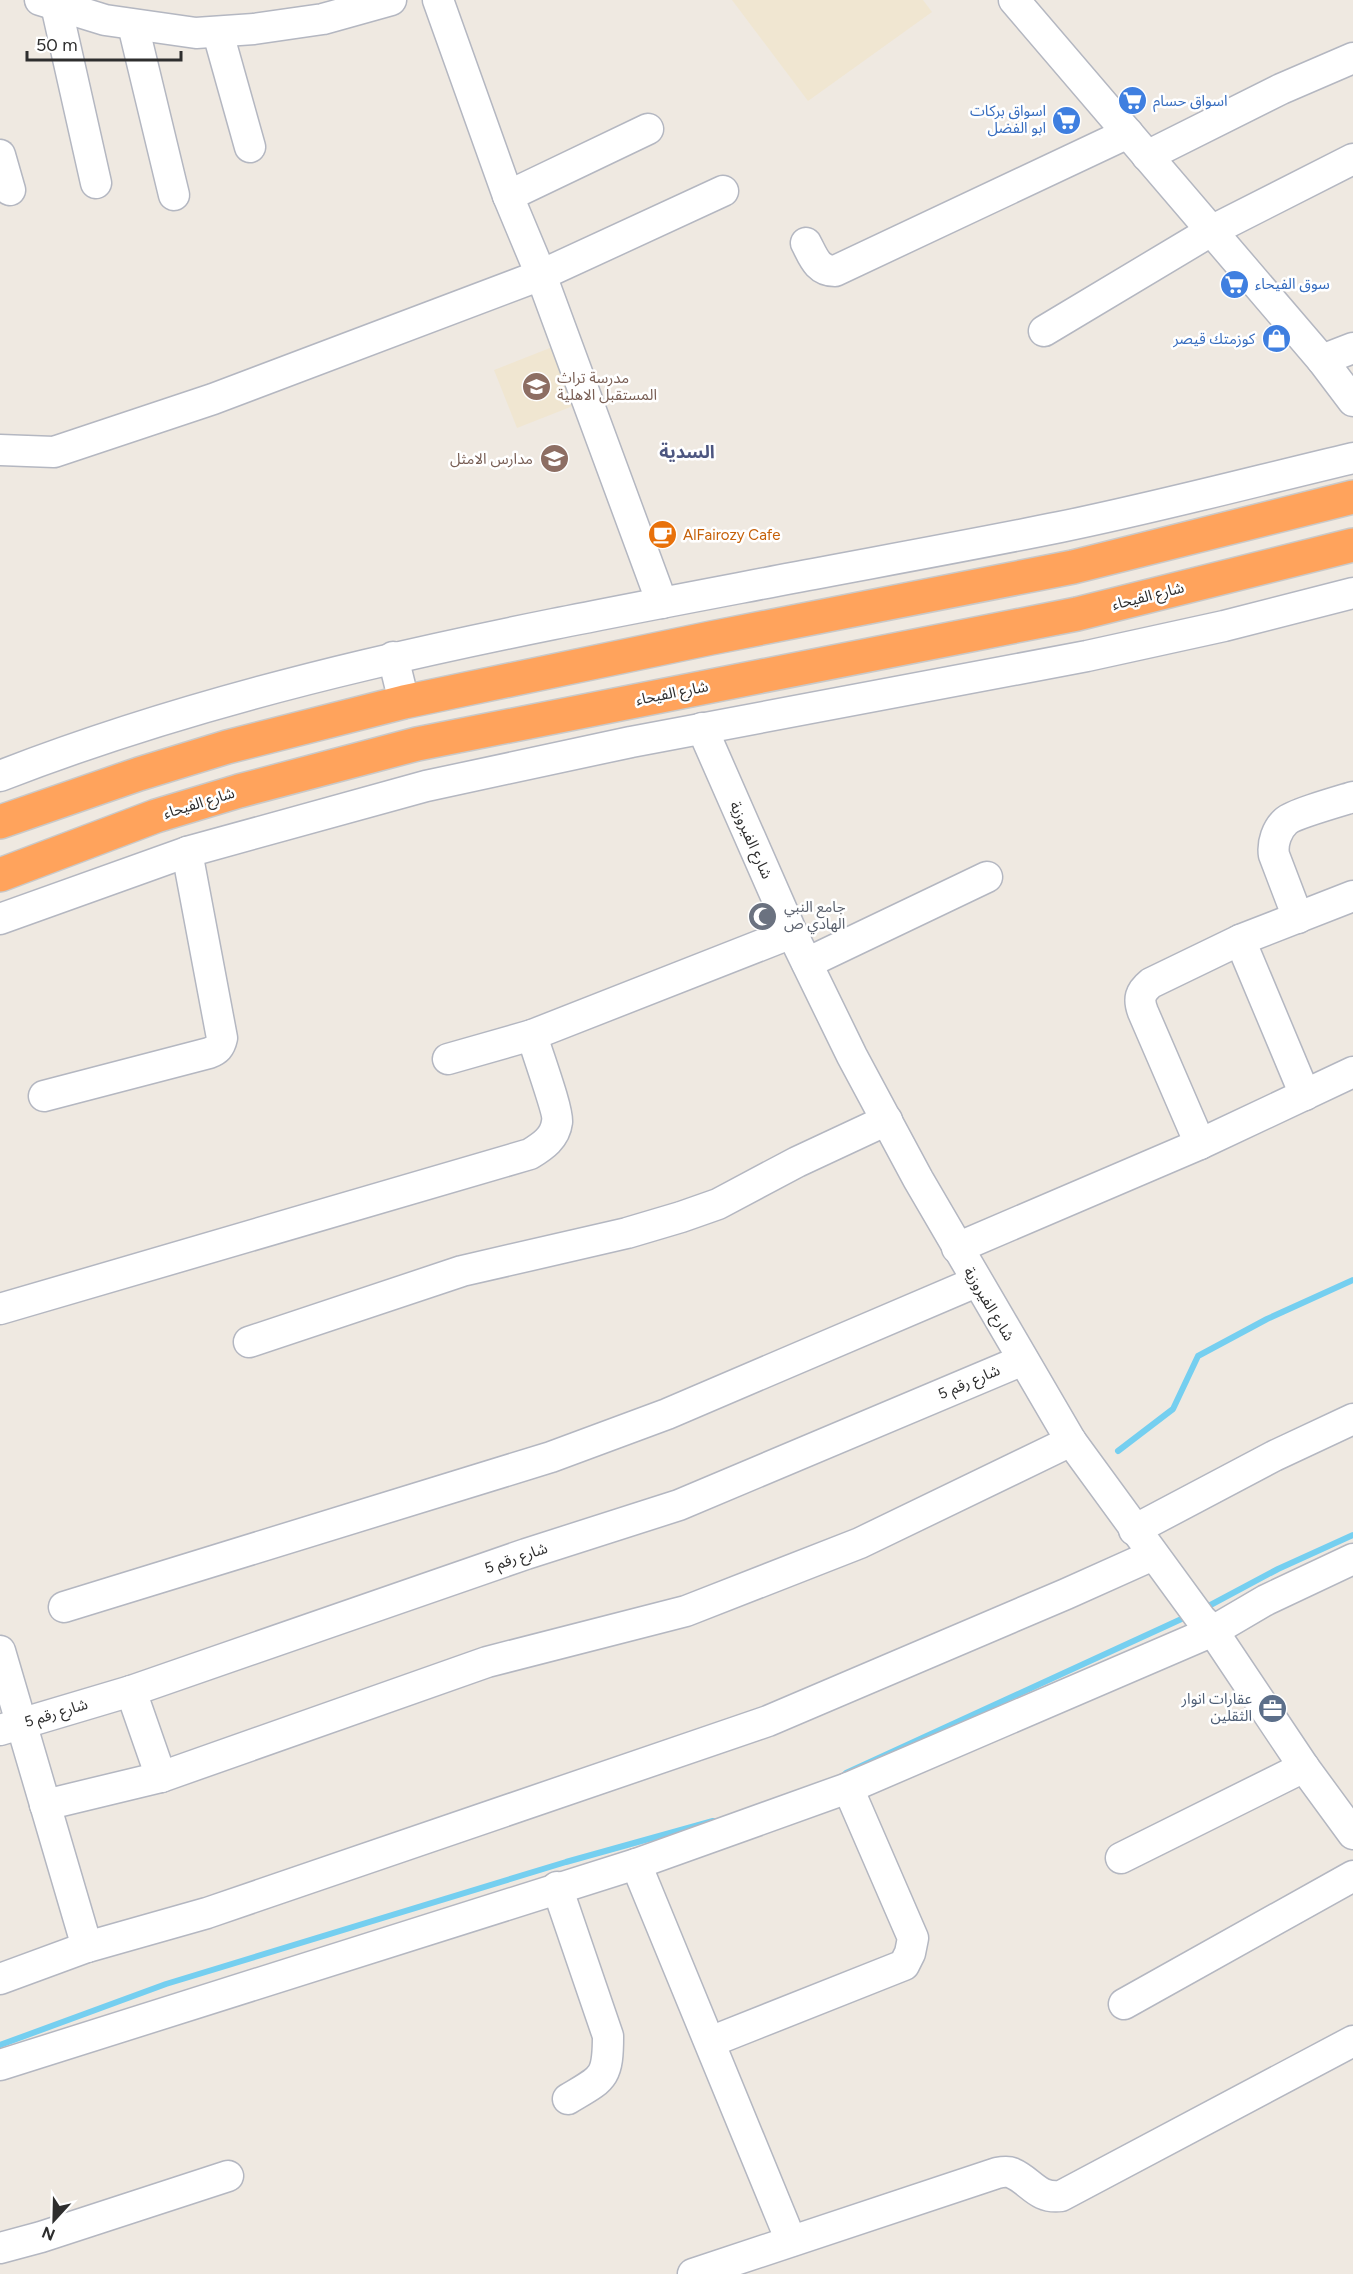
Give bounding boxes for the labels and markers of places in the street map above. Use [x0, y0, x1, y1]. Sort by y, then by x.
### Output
supermarket icon: اسواق حسام [1116, 85, 1148, 117]
place label: اسواق حسام [1153, 92, 1228, 112]
place label: اسواق بركات ابو الفضل [970, 102, 1046, 137]
supermarket icon: اسواق بركات ابو الفضل [1051, 104, 1083, 136]
supermarket icon: سوق الفيحاء [1218, 268, 1250, 300]
place label: سوق الفيحاء [1255, 275, 1330, 293]
shop icon: كوزمتك قيصر [1260, 323, 1292, 355]
place label: كوزمتك قيصر [1172, 330, 1256, 348]
place label: مدرسة تراث المستقبل الاهلية [557, 369, 657, 404]
school or university icon: مدرسة تراث المستقبل الاهلية [520, 371, 552, 403]
school or university icon: مدارس الامثل [538, 443, 570, 475]
place label: مدارس الامثل [450, 450, 533, 468]
cafe icon: AlFairozy Cafe [646, 519, 678, 551]
place label: AlFairozy Cafe [683, 526, 781, 544]
place label: جامع النبي الهادي ص [784, 898, 846, 935]
mosque icon: جامع النبي الهادي ص [747, 900, 779, 932]
place label: عقارات انوار الثقلين [1181, 1690, 1252, 1725]
office icon: عقارات انوار الثقلين [1257, 1692, 1289, 1724]

